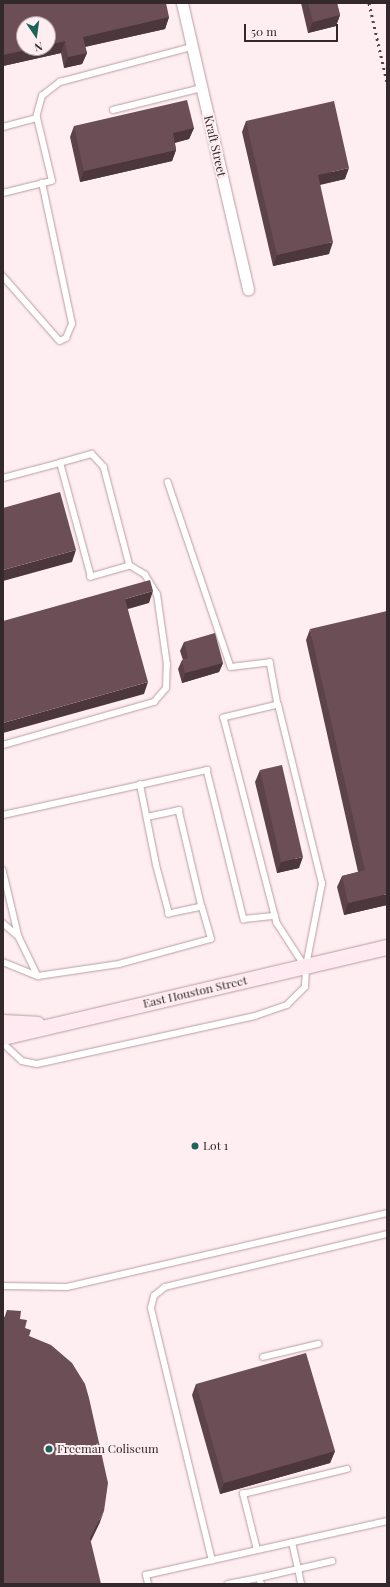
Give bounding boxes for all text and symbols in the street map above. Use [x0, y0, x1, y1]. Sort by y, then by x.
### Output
north arrow [16, 16, 56, 56]
scale bar [246, 16, 340, 42]
text: 50 m [251, 23, 277, 39]
text: N [33, 39, 44, 55]
street label: Kraft Street [201, 114, 229, 178]
street label: East Houston Street [141, 973, 249, 1011]
place label: Lot 1 [203, 1139, 228, 1153]
marker: Lot 1 [190, 1141, 200, 1151]
place label: Freeman Coliseum [57, 1442, 159, 1456]
marker: Freeman Coliseum [44, 1444, 54, 1454]

